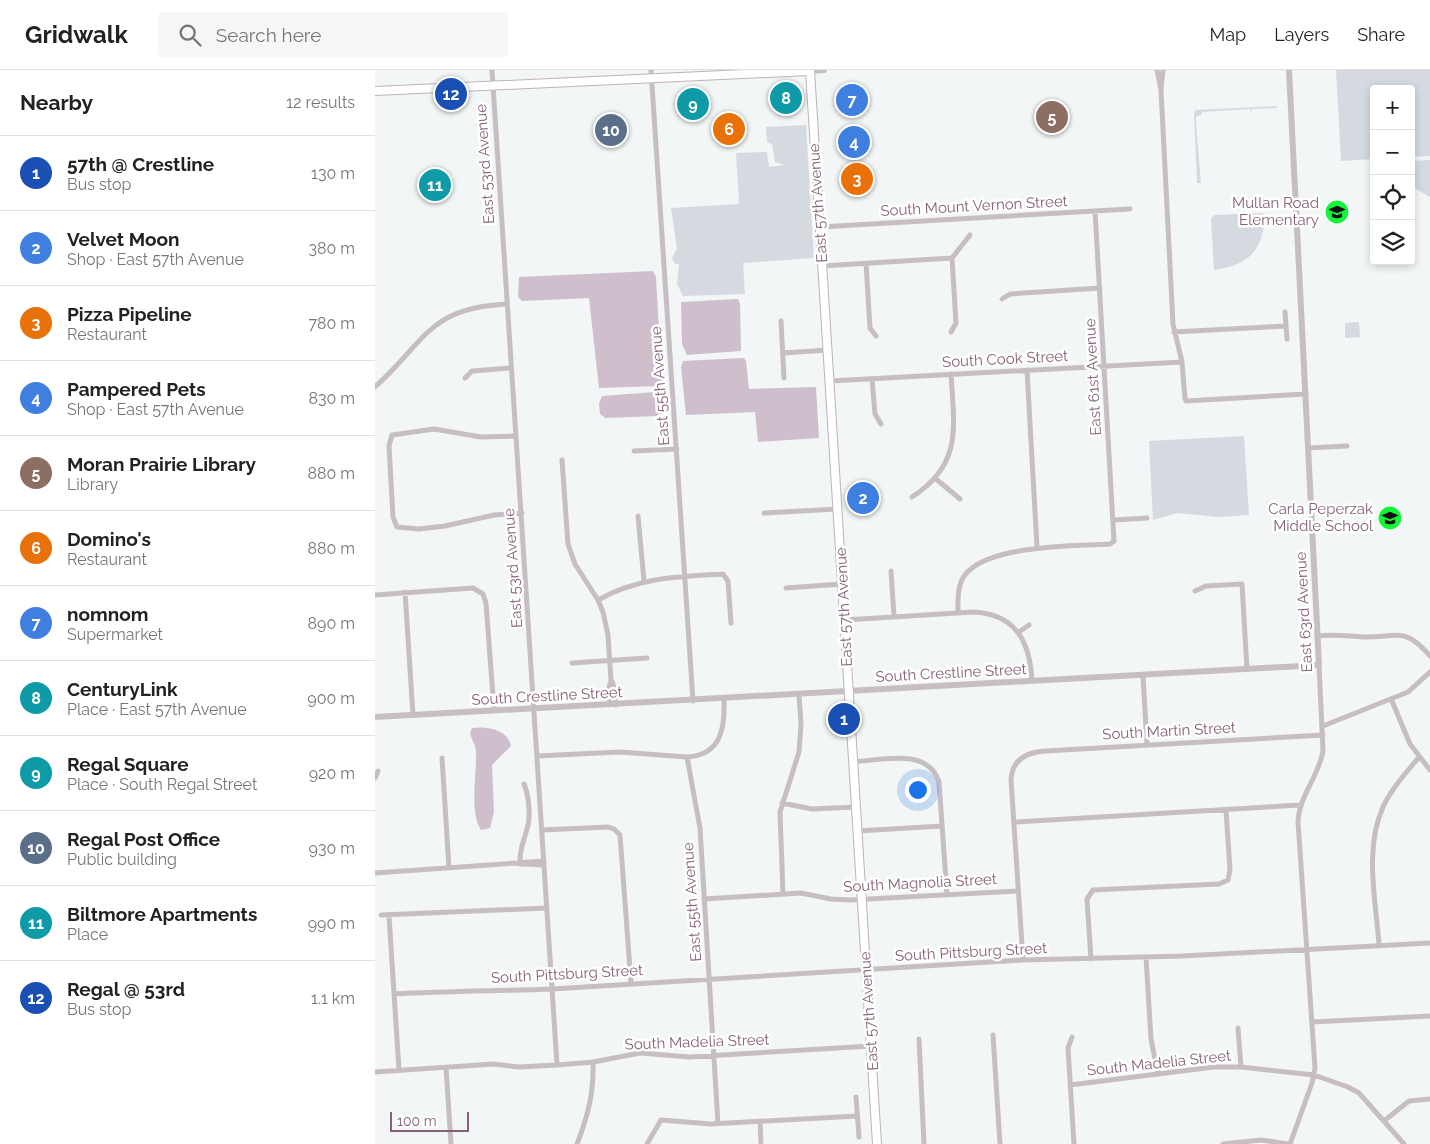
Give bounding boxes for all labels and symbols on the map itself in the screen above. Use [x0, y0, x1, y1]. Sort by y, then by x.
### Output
pin: 12 [435, 75, 467, 113]
pin: 8 [770, 79, 802, 117]
pin: 7 [836, 81, 868, 119]
pin: 9 [677, 85, 709, 123]
pin: 5 [1036, 98, 1068, 136]
street label: East 53rd Avenue [472, 103, 498, 224]
pin: 6 [713, 110, 745, 148]
pin: 10 [595, 111, 627, 149]
pin: 4 [838, 123, 870, 161]
street label: East 57th Avenue [805, 143, 831, 263]
pin: 3 [841, 160, 873, 198]
pin: 11 [419, 166, 451, 204]
street label: South Mount Vernon Street [880, 192, 1068, 220]
place label: Mullan Road Elementary [1232, 194, 1319, 229]
school or university icon: Mullan Road Elementary [1324, 199, 1350, 225]
street label: East 61st Avenue [1081, 318, 1105, 436]
street label: East 55th Avenue [647, 326, 673, 446]
street label: South Cook Street [942, 347, 1068, 371]
pin: 2 [847, 479, 879, 517]
place label: Carla Peperzak Middle School [1268, 500, 1374, 535]
school or university icon: Carla Peperzak Middle School [1377, 505, 1403, 531]
street label: East 53rd Avenue [500, 507, 526, 628]
street label: East 57th Avenue [832, 547, 856, 667]
street label: East 63rd Avenue [1292, 551, 1316, 673]
street label: South Crestline Street [875, 660, 1027, 686]
street label: South Crestline Street [471, 683, 623, 709]
pin: 1 [828, 700, 860, 738]
street label: South Martin Street [1102, 719, 1236, 743]
your location [905, 777, 931, 803]
street label: East 55th Avenue [679, 842, 705, 962]
street label: South Magnolia Street [843, 870, 997, 896]
street label: South Pittsburg Street [894, 939, 1048, 965]
street label: East 57th Avenue [856, 951, 882, 1071]
street label: South Pittsburg Street [490, 961, 644, 987]
street label: South Madelia Street [624, 1030, 770, 1054]
street label: South Madelia Street [1086, 1046, 1232, 1080]
scale bar [390, 1109, 469, 1132]

